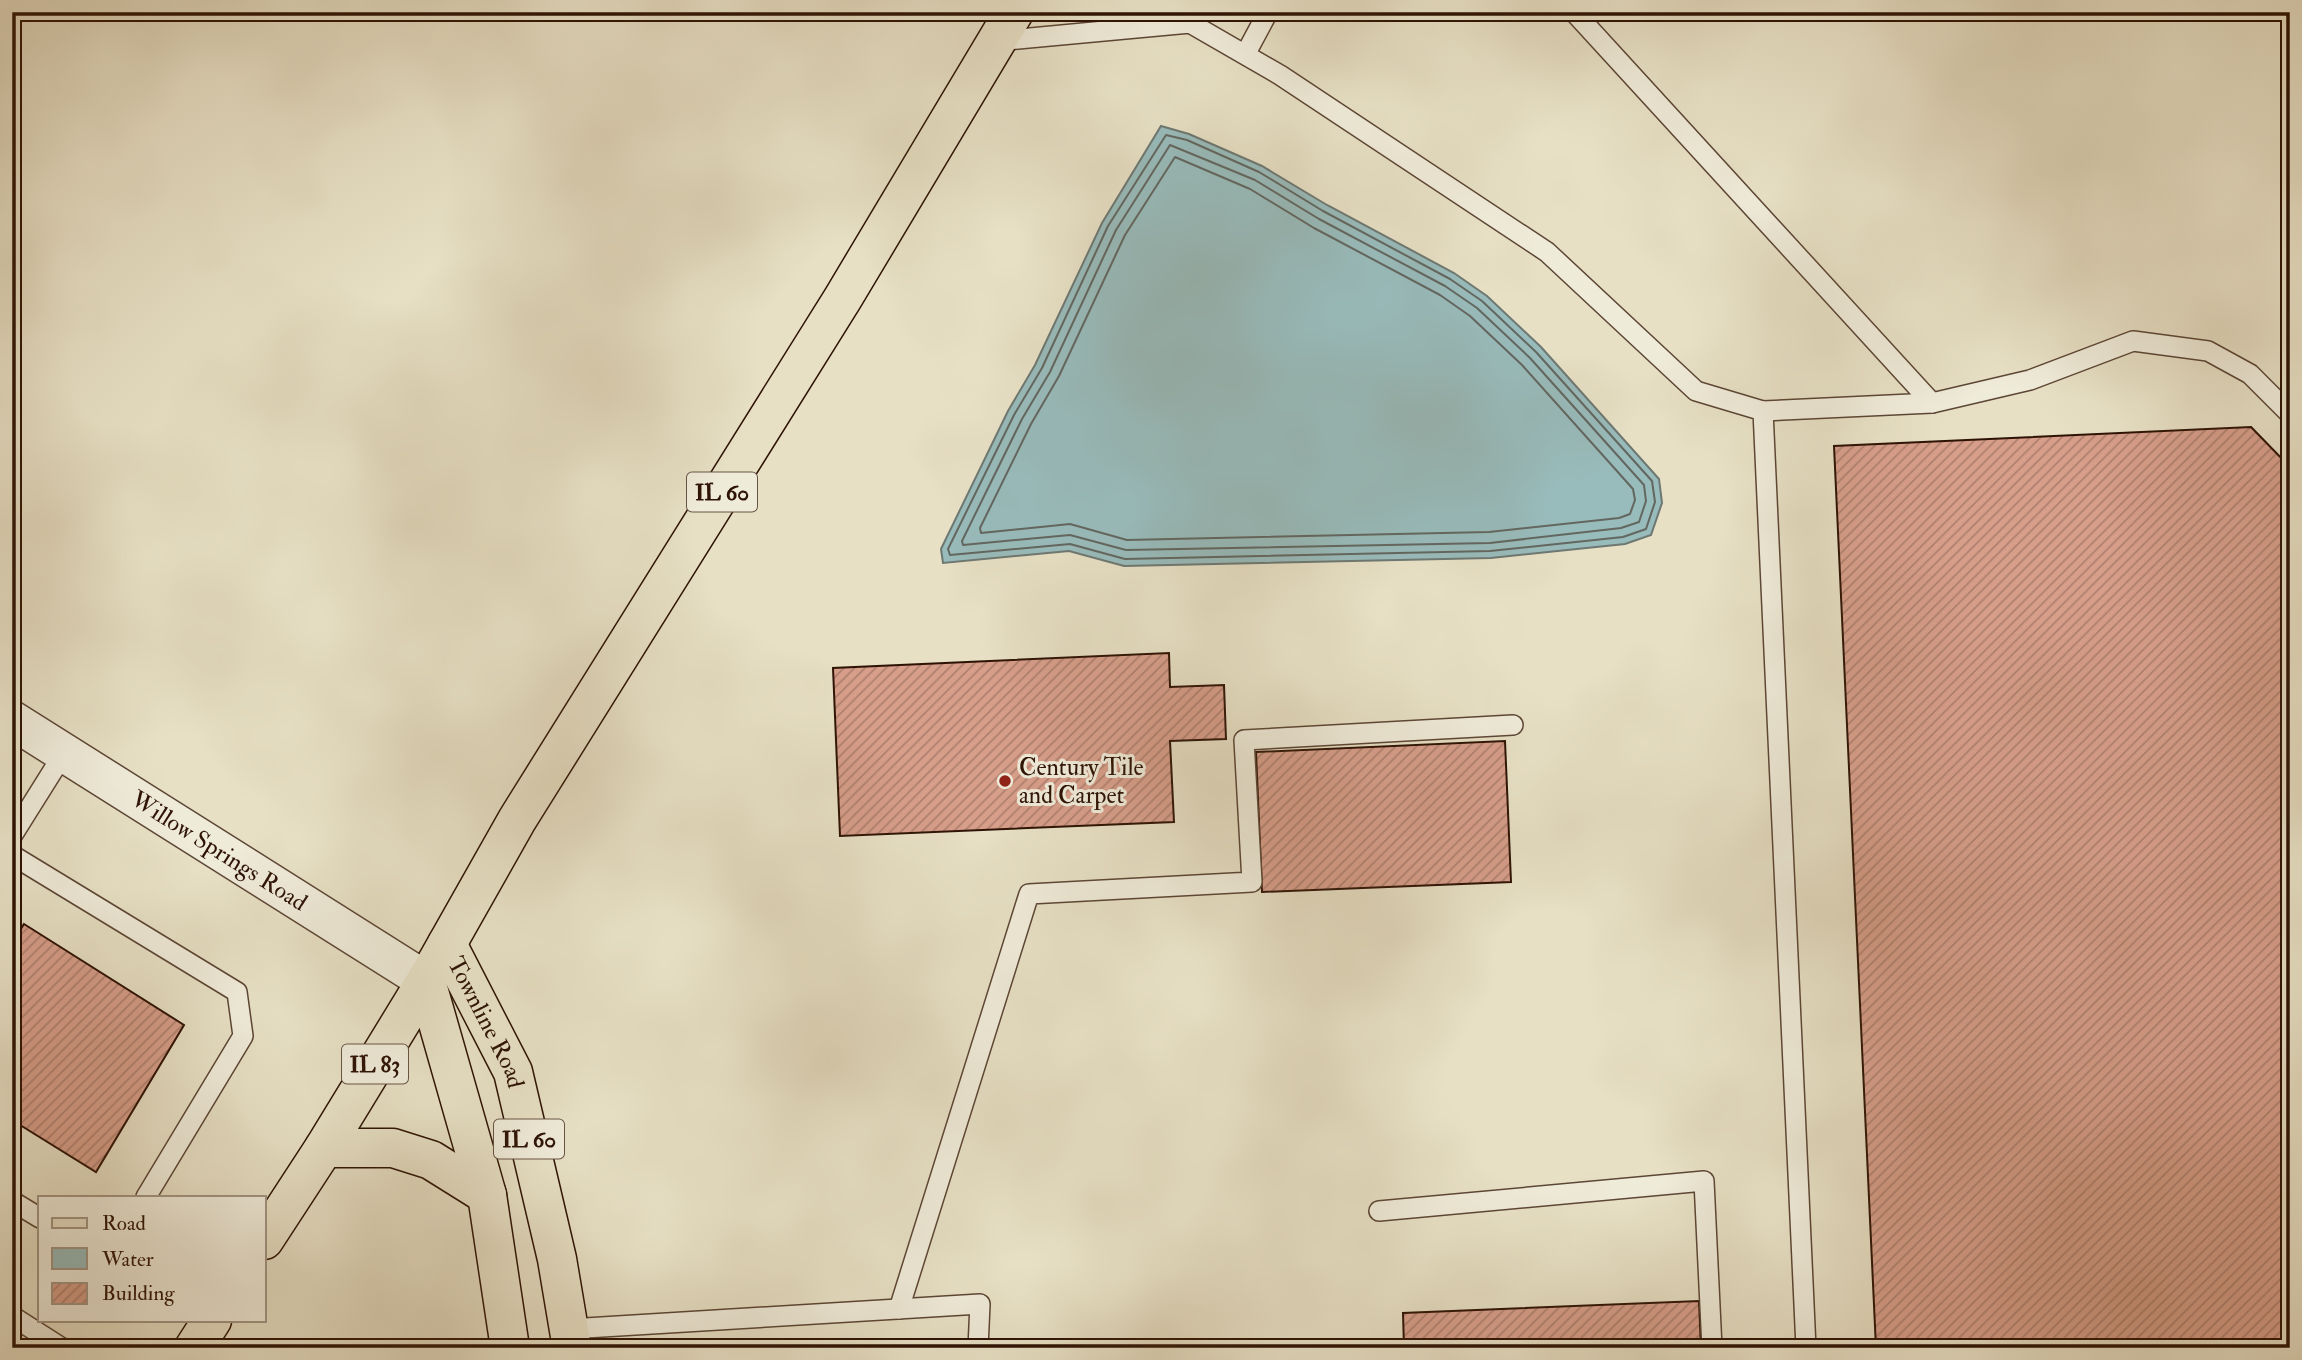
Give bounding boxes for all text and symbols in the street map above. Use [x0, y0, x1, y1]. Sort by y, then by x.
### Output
road number: IL 60 [687, 472, 757, 512]
place label: Century Tile and Carpet [1019, 752, 1144, 811]
marker: Century Tile and Carpet [997, 773, 1013, 789]
street label: Willow Springs Road [124, 783, 313, 918]
street label: Townline Road [441, 951, 532, 1091]
road number: IL 83 [342, 1044, 408, 1084]
road number: IL 60 [494, 1120, 564, 1158]
legend [38, 1196, 266, 1322]
text: Road [102, 1210, 147, 1237]
text: Water [101, 1246, 154, 1273]
text: Building [102, 1280, 175, 1307]

